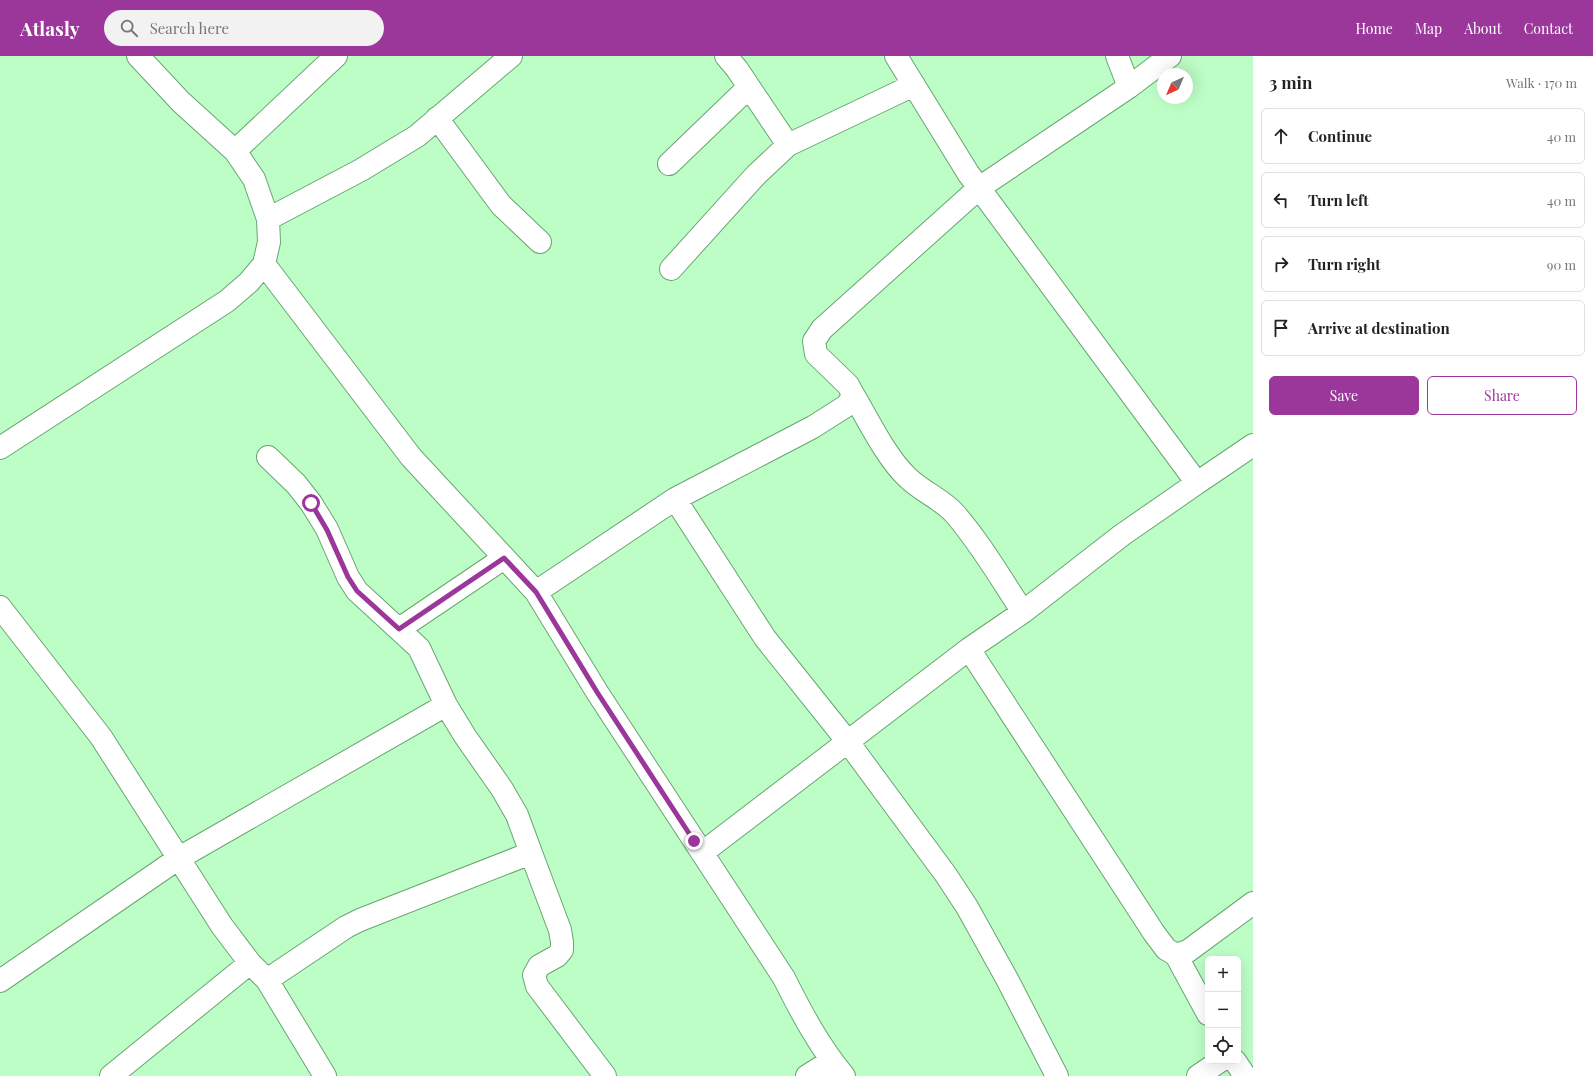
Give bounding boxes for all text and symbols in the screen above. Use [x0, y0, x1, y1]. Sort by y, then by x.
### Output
search box [104, 10, 384, 46]
text: Atlasly [20, 15, 80, 41]
icon: search [118, 17, 140, 39]
text: Search here [150, 18, 229, 38]
text: Home [1355, 19, 1393, 38]
text: Map [1415, 19, 1442, 38]
text: About [1464, 19, 1502, 38]
text: Contact [1524, 19, 1573, 38]
north arrow [1157, 68, 1193, 104]
text: 3 min [1269, 71, 1312, 93]
text: Walk · 170 m [1506, 74, 1577, 91]
icon: ahead [1270, 125, 1292, 147]
text: Continue [1308, 126, 1372, 146]
text: 40 m [1547, 128, 1576, 145]
icon: left [1270, 189, 1292, 211]
text: Turn left [1308, 190, 1369, 210]
text: 40 m [1547, 192, 1576, 209]
icon: right [1270, 253, 1292, 275]
text: Turn right [1308, 254, 1381, 274]
text: 90 m [1547, 256, 1576, 273]
icon: arrive [1270, 317, 1292, 339]
text: Arrive at destination [1308, 318, 1450, 338]
button: Save [1269, 376, 1419, 415]
button: Share [1427, 376, 1577, 415]
route start [302, 494, 320, 512]
route end [685, 832, 703, 850]
map controls [1205, 956, 1241, 1064]
button: + [1205, 956, 1241, 992]
button: − [1205, 992, 1241, 1028]
button: locate [1205, 1028, 1241, 1064]

